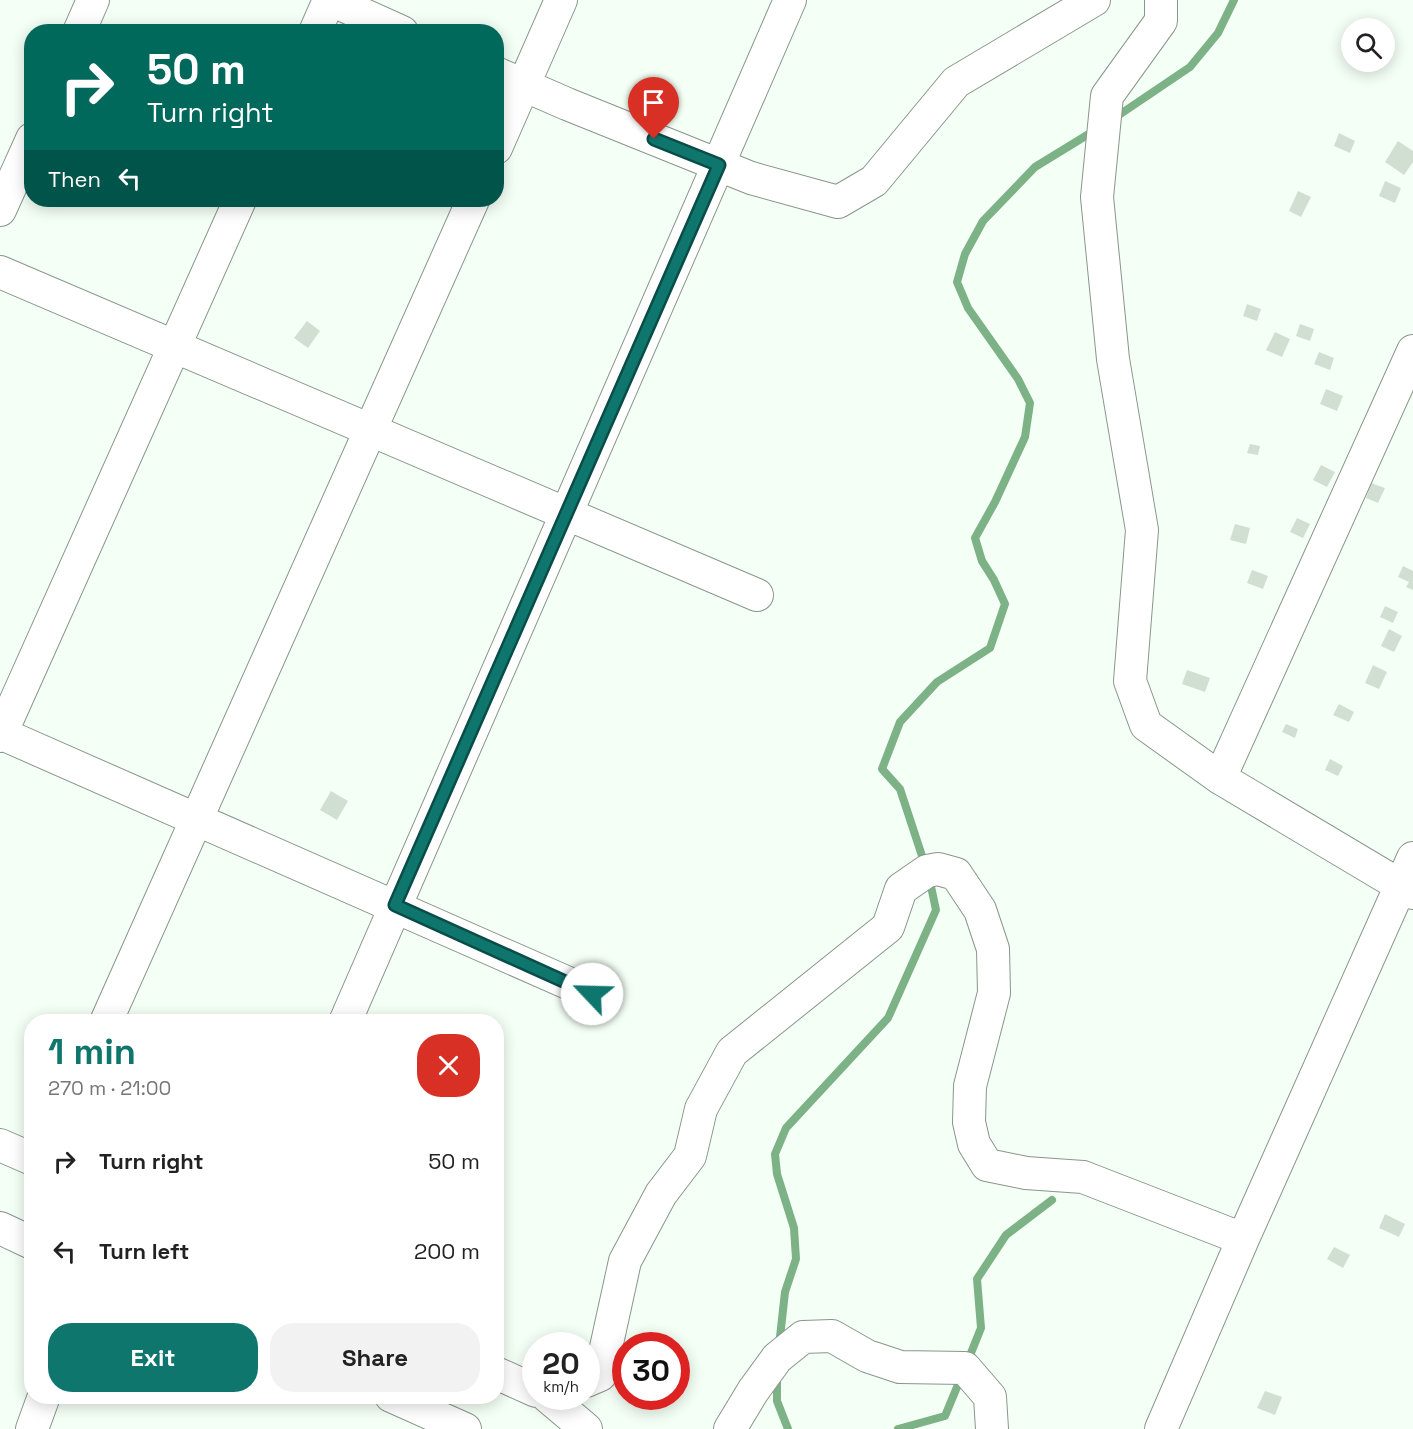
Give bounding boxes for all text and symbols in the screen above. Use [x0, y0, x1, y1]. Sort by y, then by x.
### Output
map controls [1341, 18, 1395, 72]
button: search [1341, 18, 1395, 72]
text: 50 m [147, 43, 246, 96]
icon: right [48, 48, 126, 126]
pin [628, 77, 679, 139]
icon: arrive [637, 86, 670, 119]
text: Turn right [147, 95, 274, 130]
icon: left [113, 162, 146, 195]
text: Then [48, 165, 101, 193]
position arrow [560, 962, 624, 1026]
text: 1 min [48, 1029, 136, 1075]
button: close [417, 1034, 480, 1097]
text: 270 m · 21:00 [48, 1075, 171, 1101]
icon: right [48, 1145, 81, 1178]
text: Turn right [99, 1147, 204, 1175]
text: 50 m [428, 1147, 480, 1175]
icon: left [48, 1235, 81, 1268]
text: Turn left [99, 1237, 189, 1265]
text: 200 m [414, 1237, 480, 1265]
button: Exit [48, 1323, 258, 1392]
button: Share [270, 1323, 480, 1392]
speed limit sign: 30 [612, 1332, 690, 1410]
text: 20 [542, 1344, 580, 1383]
text: km/h [543, 1377, 579, 1396]

